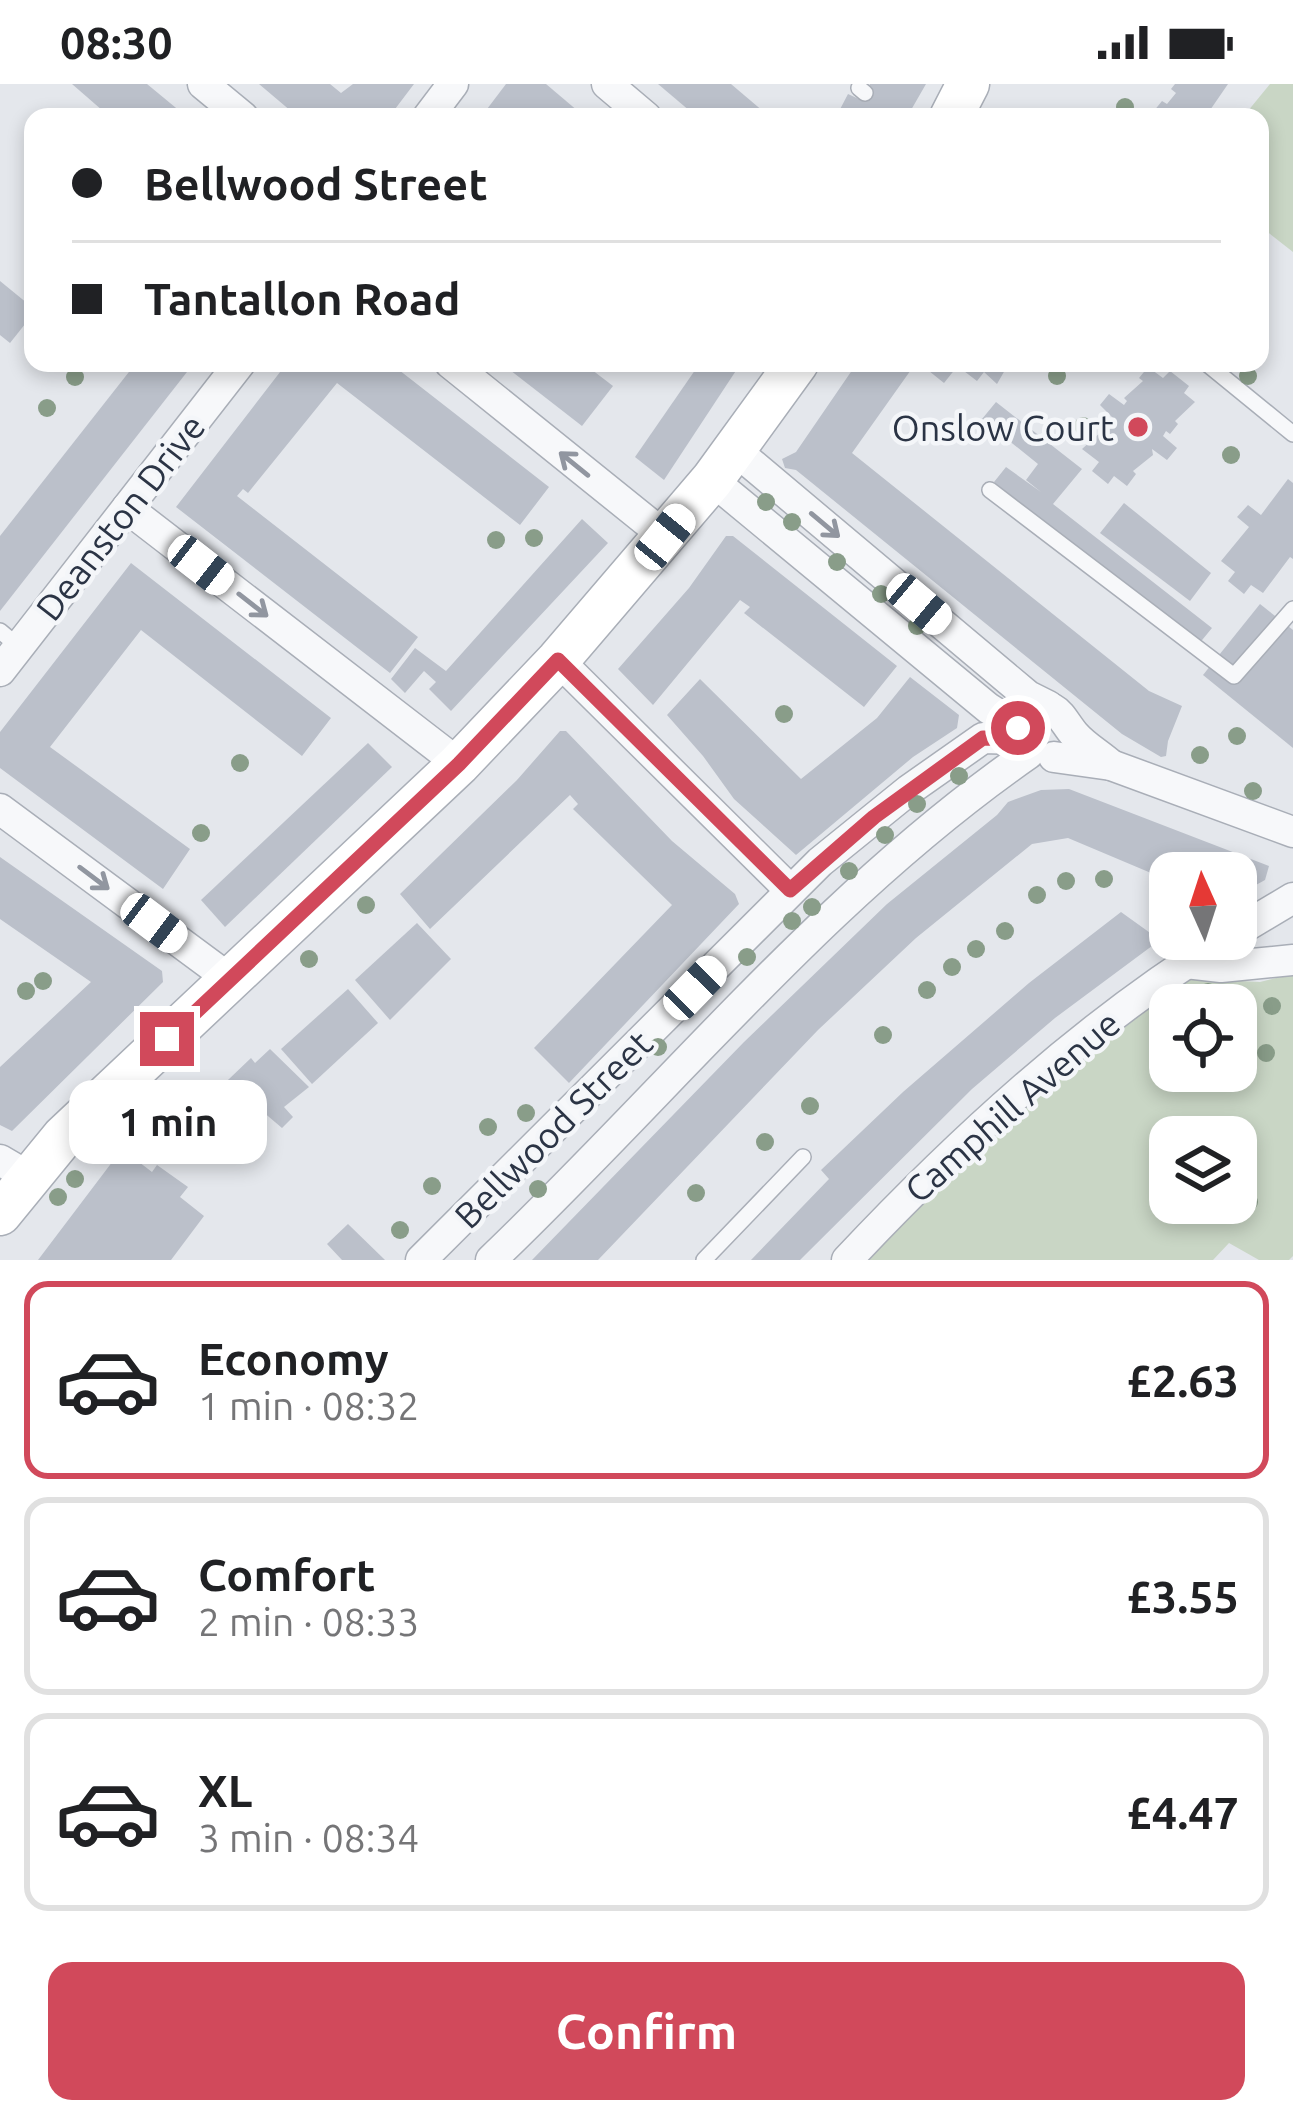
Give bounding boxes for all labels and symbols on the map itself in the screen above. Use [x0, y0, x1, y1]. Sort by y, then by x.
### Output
street label: Deanston Drive [27, 406, 213, 628]
place label: Onslow Court [892, 407, 1114, 448]
marker: Onslow Court [1125, 414, 1151, 440]
one-way arrow [559, 451, 591, 477]
car [628, 498, 702, 576]
one-way arrow [809, 511, 840, 539]
car [162, 529, 240, 601]
car [880, 567, 958, 641]
one-way arrow [237, 591, 269, 618]
route start [991, 701, 1045, 755]
north arrow [1149, 852, 1257, 960]
one-way arrow [77, 865, 110, 891]
car [114, 887, 194, 959]
car [657, 950, 733, 1026]
street label: Camphill Avenue [896, 1002, 1128, 1210]
route end [140, 1012, 194, 1066]
street label: Bellwood Street [446, 1022, 660, 1236]
callout: 1 min [68, 1081, 266, 1165]

